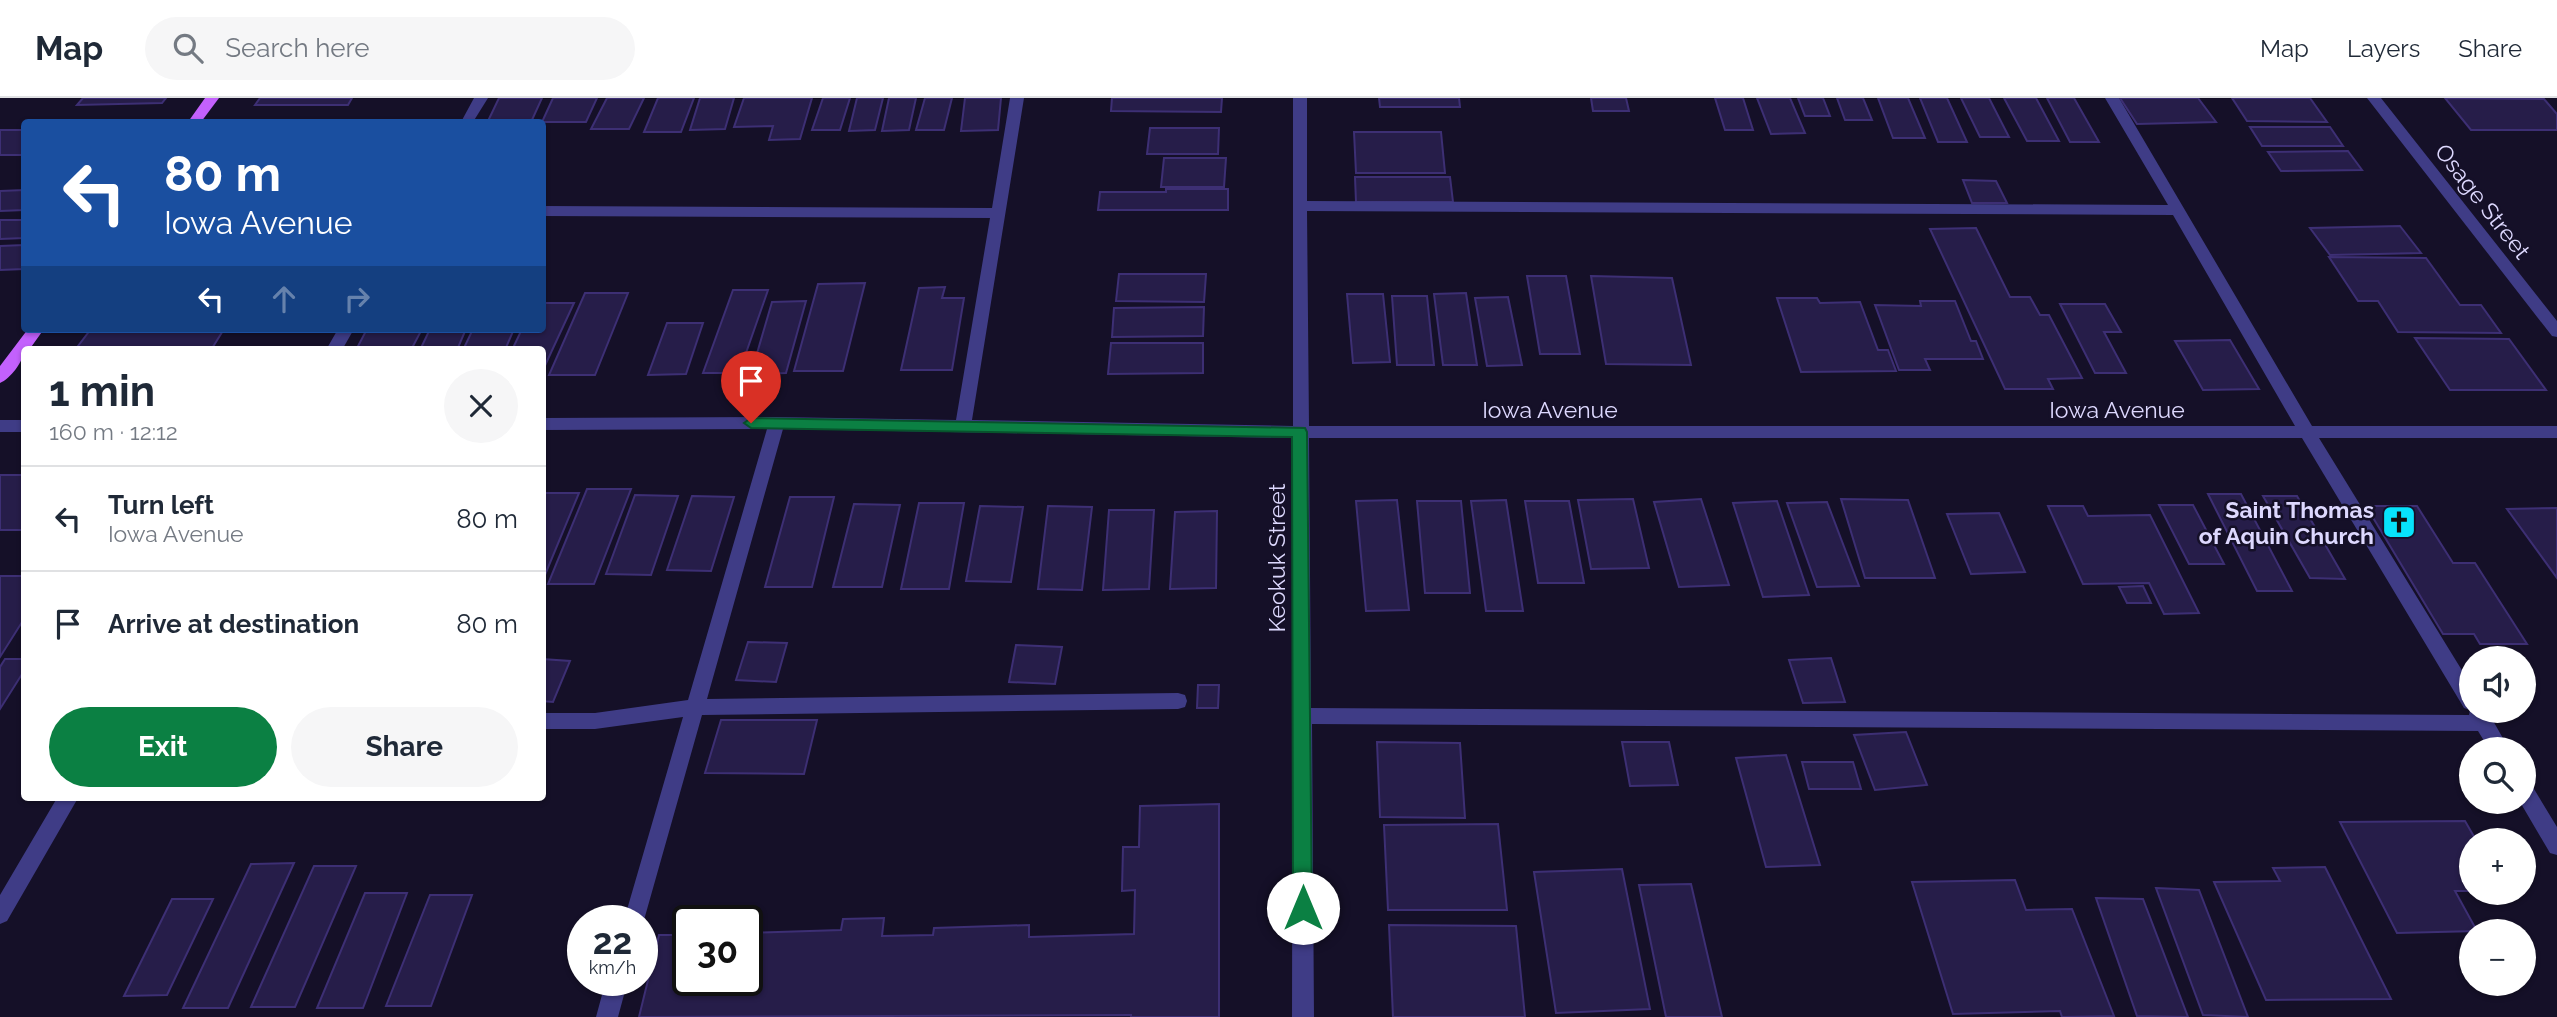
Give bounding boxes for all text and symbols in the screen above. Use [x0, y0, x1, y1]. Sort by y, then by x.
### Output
search box [145, 17, 635, 80]
text: Map [35, 29, 103, 68]
icon: search [169, 29, 207, 67]
text: Search here [225, 33, 370, 63]
text: Map [2260, 34, 2309, 63]
text: Layers [2347, 34, 2420, 63]
text: Share [2458, 34, 2522, 63]
street label: Osage Street [2430, 138, 2536, 264]
text: 80 m [164, 145, 281, 202]
icon: left [49, 147, 140, 238]
text: Iowa Avenue [164, 204, 353, 241]
icon: left [192, 280, 230, 318]
icon: ahead [265, 280, 303, 318]
icon: right [338, 280, 376, 318]
pin [721, 351, 781, 423]
icon: arrive [732, 362, 770, 400]
text: 1 min [49, 367, 155, 416]
button: close [444, 369, 518, 443]
street label: Iowa Avenue [1482, 396, 1618, 423]
street label: Iowa Avenue [2049, 396, 2185, 423]
text: 160 m · 12:12 [49, 418, 178, 445]
street label: Keokuk Street [1263, 483, 1290, 632]
text: Turn left [108, 490, 214, 520]
place label: Saint Thomas of Aquin Church [2199, 496, 2374, 549]
icon: left [49, 500, 87, 538]
church icon: Saint Thomas of Aquin Church [2380, 503, 2418, 541]
text: 80 m [456, 504, 518, 534]
text: Iowa Avenue [108, 520, 244, 547]
icon: arrive [49, 605, 87, 643]
text: Arrive at destination [108, 609, 359, 639]
text: 80 m [456, 609, 518, 639]
map controls [2459, 646, 2536, 996]
button: sound [2459, 646, 2536, 723]
button: Exit [49, 707, 277, 787]
button: Share [291, 707, 518, 787]
button: search [2459, 737, 2536, 814]
button: + [2459, 828, 2536, 905]
position arrow [1266, 871, 1340, 945]
speed limit sign: 30 [672, 905, 763, 996]
button: − [2459, 919, 2536, 996]
text: 22 [593, 921, 632, 962]
text: km/h [589, 957, 636, 978]

